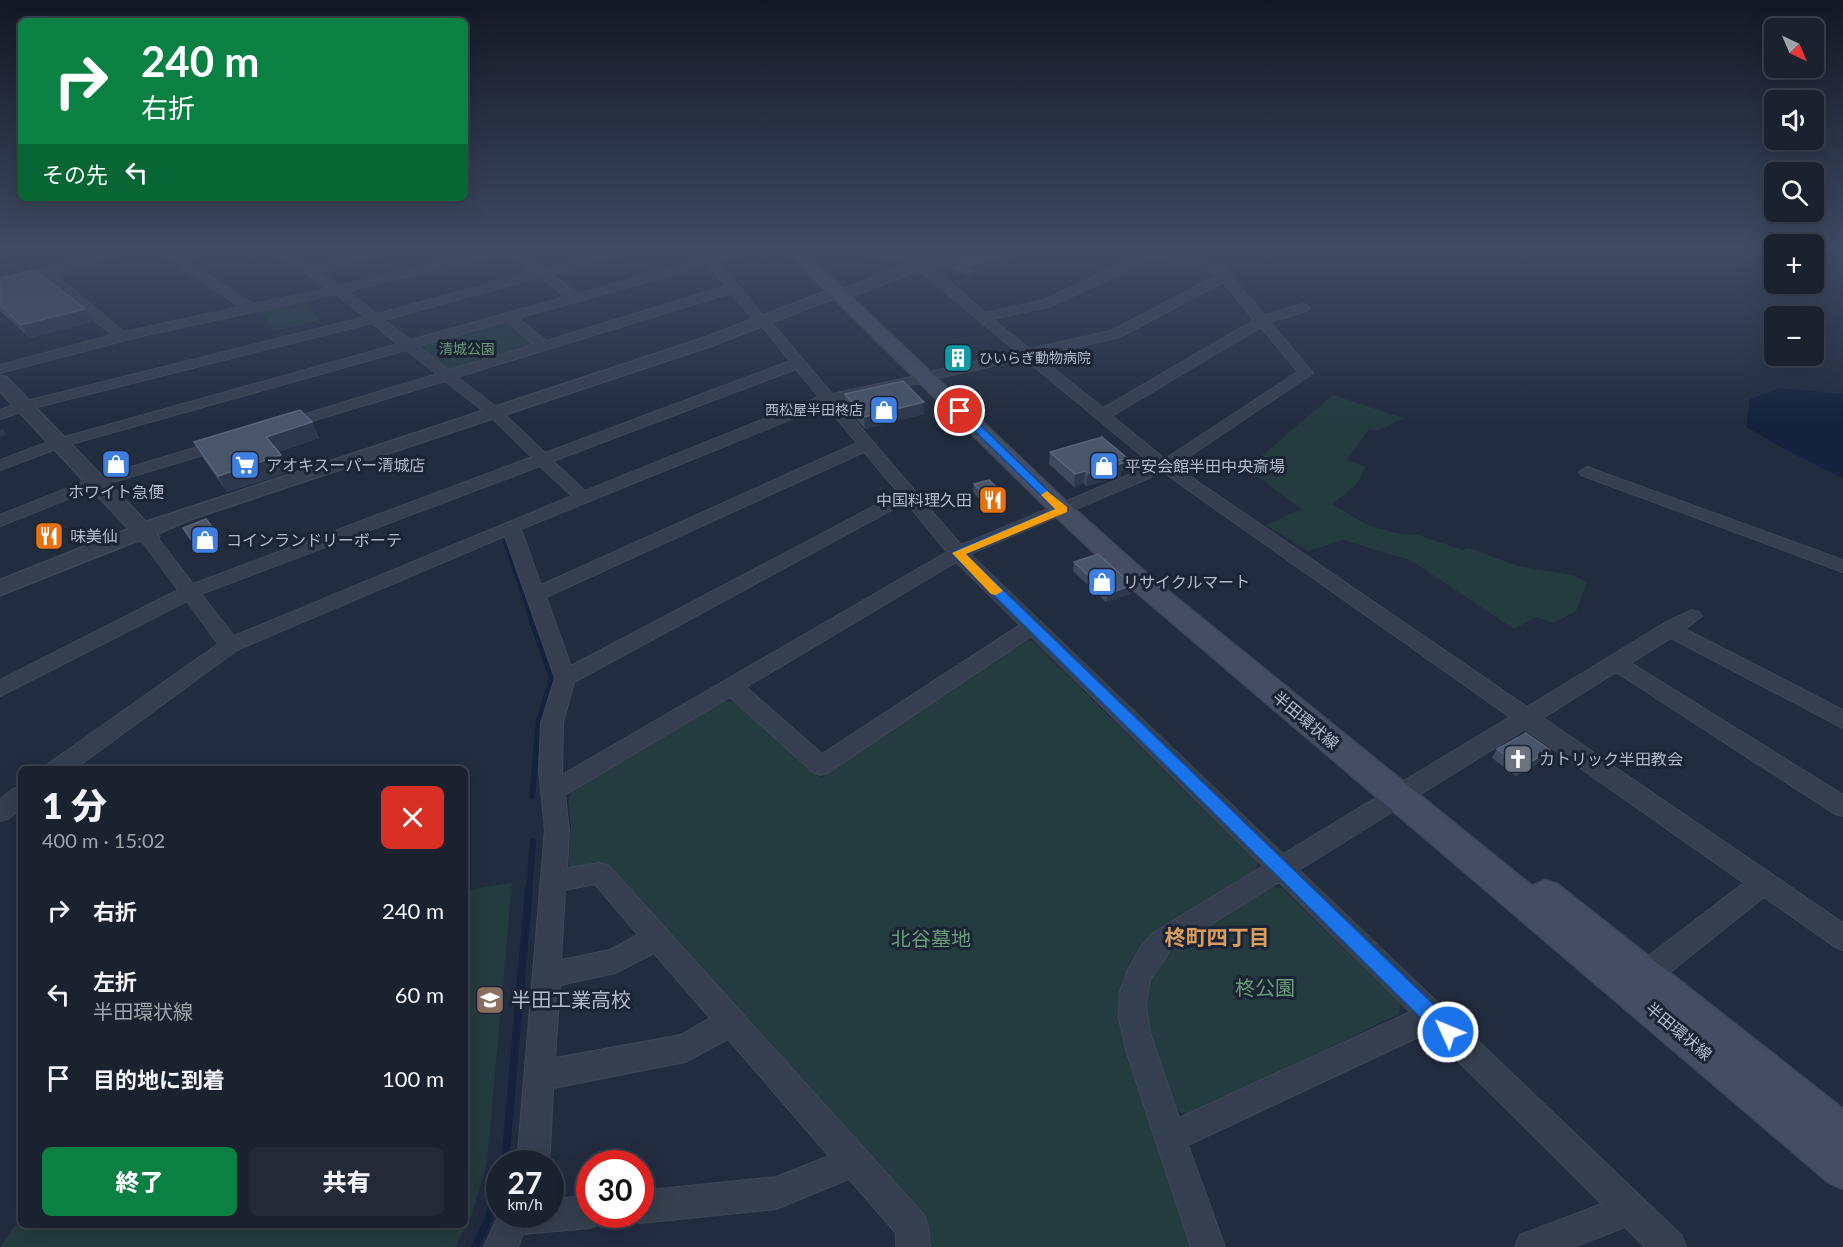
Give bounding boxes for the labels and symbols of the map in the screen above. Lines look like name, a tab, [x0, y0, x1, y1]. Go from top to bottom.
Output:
north arrow	[1764, 18, 1824, 78]
park label: 清城公園	[439, 340, 495, 357]
building icon: ひいらぎ動物病院	[942, 342, 974, 374]
place label: ひいらぎ動物病院	[979, 349, 1091, 366]
pin	[934, 385, 985, 436]
shop icon: 西松屋半田柊店	[868, 394, 900, 426]
place label: 西松屋半田柊店	[765, 401, 863, 418]
shop icon: ホワイト急便	[100, 448, 132, 480]
supermarket icon: アオキスーパー清城店	[229, 449, 261, 481]
shop icon: 平安会館半田中央斎場	[1088, 450, 1120, 482]
place label: アオキスーパー清城店	[266, 455, 425, 474]
place label: 平安会館半田中央斎場	[1125, 456, 1285, 475]
place label: ホワイト急便	[68, 482, 164, 501]
restaurant icon: 中国料理久田	[977, 484, 1009, 516]
place label: 中国料理久田	[876, 490, 972, 509]
restaurant icon: 味美仙	[33, 520, 65, 552]
shop icon: コインランドリーボーテ	[189, 524, 221, 556]
place label: 味美仙	[70, 526, 118, 545]
place label: コインランドリーボーテ	[226, 530, 402, 549]
shop icon: リサイクルマート	[1086, 566, 1118, 598]
place label: リサイクルマート	[1123, 572, 1250, 591]
street label: 半田環状線	[1270, 687, 1343, 753]
church icon: カトリック半田教会	[1502, 743, 1534, 775]
place label: カトリック半田教会	[1539, 749, 1683, 768]
district label: 柊町四丁目	[1165, 924, 1270, 949]
park label: 北谷墓地	[891, 926, 971, 950]
park label: 柊公園	[1235, 975, 1295, 999]
school or university icon: 半田工業高校	[474, 984, 506, 1016]
place label: 半田工業高校	[511, 987, 631, 1011]
street label: 半田環状線	[1643, 998, 1716, 1064]
position arrow	[1416, 1000, 1480, 1064]
speed limit sign: 30	[576, 1150, 654, 1228]

